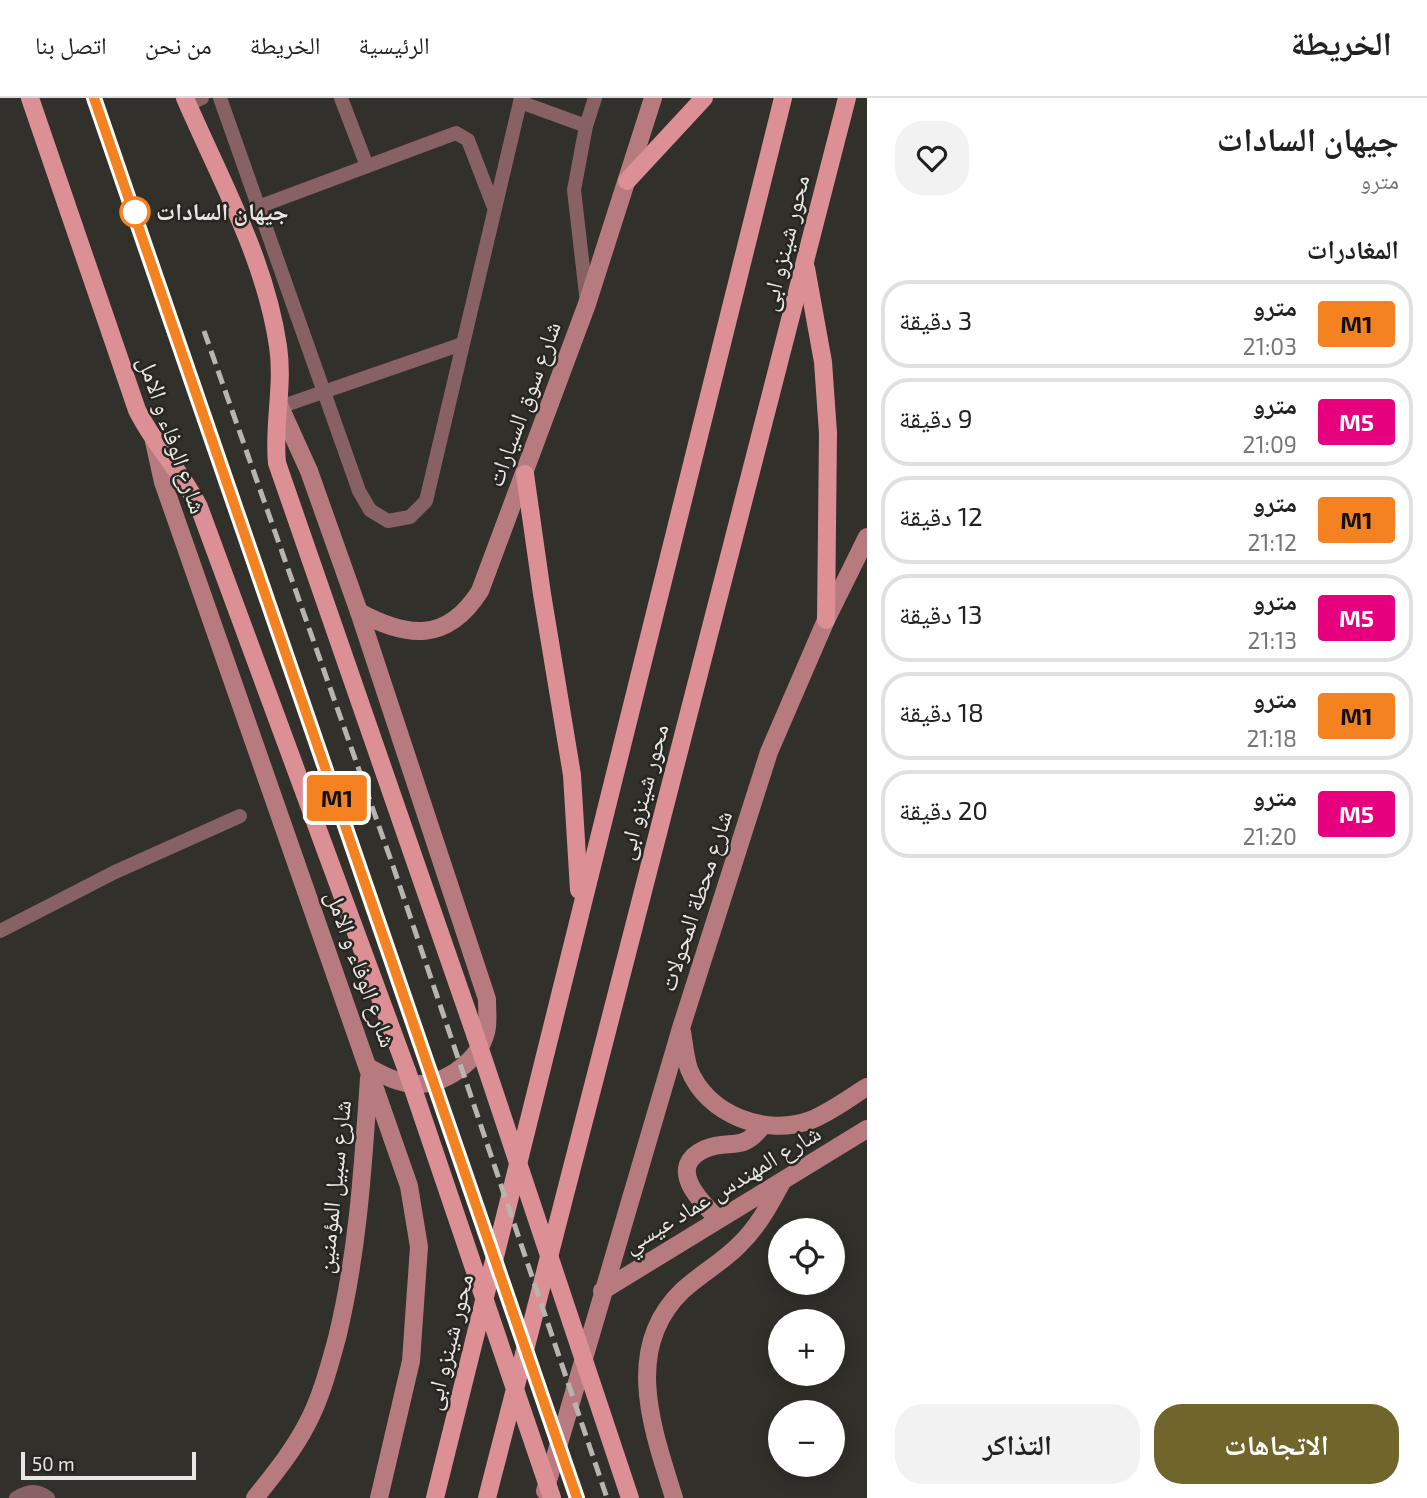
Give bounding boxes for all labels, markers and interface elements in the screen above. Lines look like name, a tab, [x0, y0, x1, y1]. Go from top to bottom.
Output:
text: الخريطة	[1291, 22, 1392, 62]
text: اتصل بنا	[35, 30, 107, 59]
text: من نحن	[145, 30, 212, 59]
text: الخريطة	[250, 30, 320, 59]
text: الرئيسية	[358, 30, 430, 59]
text: جيهان السادات	[1217, 118, 1399, 158]
button: heart	[895, 121, 969, 195]
text: مترو	[1360, 166, 1399, 194]
street label: محور شينزو ابى	[753, 172, 815, 314]
place label: جيهان السادات	[156, 196, 289, 226]
marker: جيهان السادات	[120, 197, 150, 227]
text: المغادرات	[1307, 233, 1399, 264]
text: مترو	[1252, 290, 1297, 321]
text: 3 دقيقة	[899, 304, 972, 335]
text: M1	[1340, 309, 1373, 338]
street label: شارع سوق السيارات	[479, 317, 568, 491]
text: 21:03	[1243, 332, 1297, 360]
street label: شارع الوفاء و الامل	[131, 352, 214, 518]
text: مترو	[1252, 388, 1297, 419]
text: 9 دقيقة	[899, 402, 973, 433]
text: M5	[1339, 407, 1374, 436]
text: 21:09	[1242, 430, 1297, 458]
text: مترو	[1252, 486, 1297, 517]
text: 12 دقيقة	[899, 500, 983, 531]
text: M1	[1340, 505, 1373, 534]
text: 21:12	[1247, 528, 1297, 556]
text: مترو	[1252, 584, 1297, 615]
text: 13 دقيقة	[899, 598, 982, 629]
text: M5	[1339, 603, 1374, 632]
text: 21:13	[1248, 626, 1297, 654]
text: مترو	[1252, 682, 1297, 713]
text: 18 دقيقة	[899, 696, 984, 727]
text: M1	[1340, 701, 1373, 730]
street label: محور شينزو ابى	[610, 721, 675, 863]
text: 21:18	[1246, 724, 1297, 752]
line badge: M1	[306, 775, 368, 821]
text: مترو	[1252, 780, 1297, 811]
text: M1	[321, 783, 353, 812]
text: 20 دقيقة	[899, 794, 988, 825]
text: M5	[1339, 799, 1374, 828]
street label: شارع محطة المحولات	[652, 807, 739, 995]
text: 21:20	[1243, 822, 1297, 850]
street label: شارع الوفاء و الامل	[319, 886, 404, 1052]
street label: شارع سبيل المؤمنين	[309, 1099, 358, 1275]
street label: شارع المهندس عماد عيسي	[617, 1117, 828, 1263]
map controls	[768, 1218, 845, 1477]
button: locate	[768, 1218, 845, 1295]
street label: محور شينزو ابى	[417, 1271, 479, 1413]
button: +	[768, 1309, 845, 1386]
button: −	[768, 1400, 845, 1477]
button: التذاكر	[895, 1404, 1140, 1484]
button: الاتجاهات	[1154, 1404, 1399, 1484]
scale bar	[21, 1449, 196, 1481]
text: 50 m	[32, 1452, 75, 1475]

